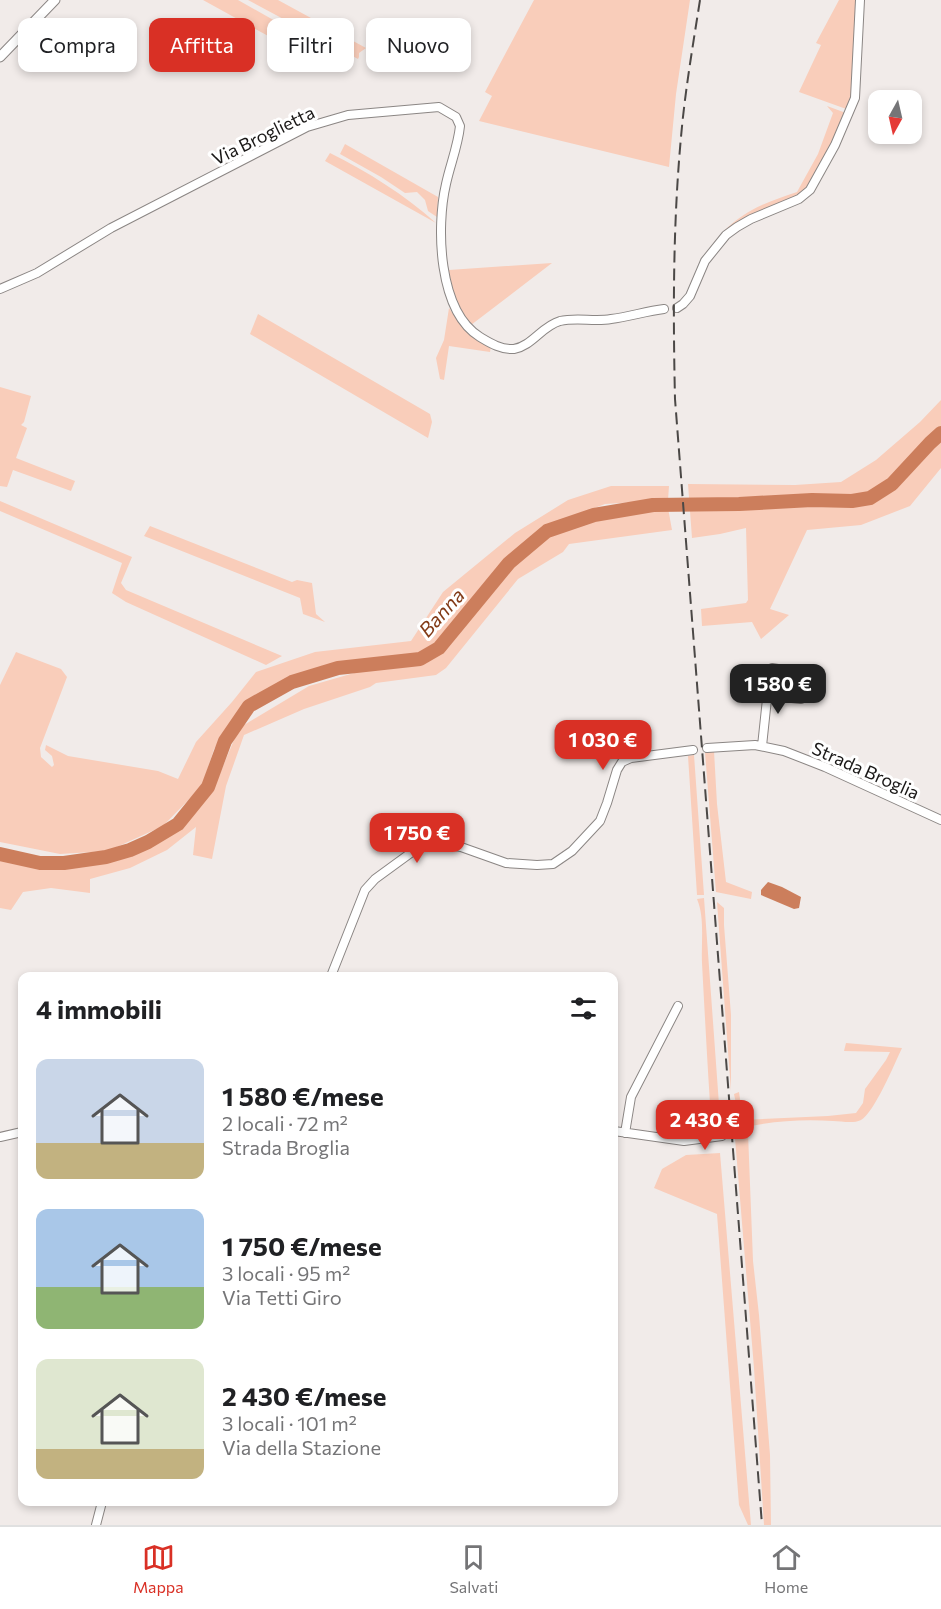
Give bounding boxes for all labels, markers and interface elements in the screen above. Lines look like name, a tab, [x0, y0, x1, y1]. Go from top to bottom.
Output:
chip: Compra	[18, 18, 137, 72]
chip: Affitta	[149, 18, 255, 72]
chip: Filtri	[267, 18, 354, 72]
chip: Nuovo	[366, 18, 471, 72]
north arrow	[868, 90, 922, 144]
map controls	[868, 90, 922, 144]
street label: Via Broglietta	[208, 101, 318, 169]
water label: Banna	[413, 583, 469, 641]
pin: 1 580 €	[723, 664, 833, 715]
text: 1 580 €	[744, 671, 812, 695]
pin: 1 030 €	[548, 720, 658, 771]
text: 1 030 €	[569, 727, 637, 751]
street label: Strada Broglia	[809, 737, 923, 803]
pin: 1 750 €	[362, 813, 472, 864]
text: 1 750 €	[384, 820, 450, 844]
icon: filters	[567, 992, 600, 1025]
text: 4 immobili	[36, 993, 162, 1024]
text: 1 580 €/mese	[222, 1080, 384, 1111]
icon: home	[84, 1083, 156, 1155]
pin: 2 430 €	[650, 1100, 760, 1151]
text: 2 430 €	[670, 1107, 740, 1131]
text: 2 locali · 72 m²	[222, 1111, 348, 1135]
text: Strada Broglia	[222, 1135, 350, 1159]
text: 1 750 €/mese	[222, 1230, 382, 1261]
icon: home	[84, 1233, 156, 1305]
text: 3 locali · 95 m²	[222, 1261, 350, 1285]
text: Via Tetti Giro	[222, 1285, 342, 1309]
text: 2 430 €/mese	[222, 1380, 387, 1411]
icon: home	[84, 1383, 156, 1455]
text: 3 locali · 101 m²	[222, 1411, 357, 1435]
text: Via della Stazione	[222, 1435, 381, 1459]
tab: Mappa	[133, 1541, 184, 1596]
tab: Salvati	[449, 1541, 498, 1596]
tab: Home	[764, 1541, 808, 1596]

